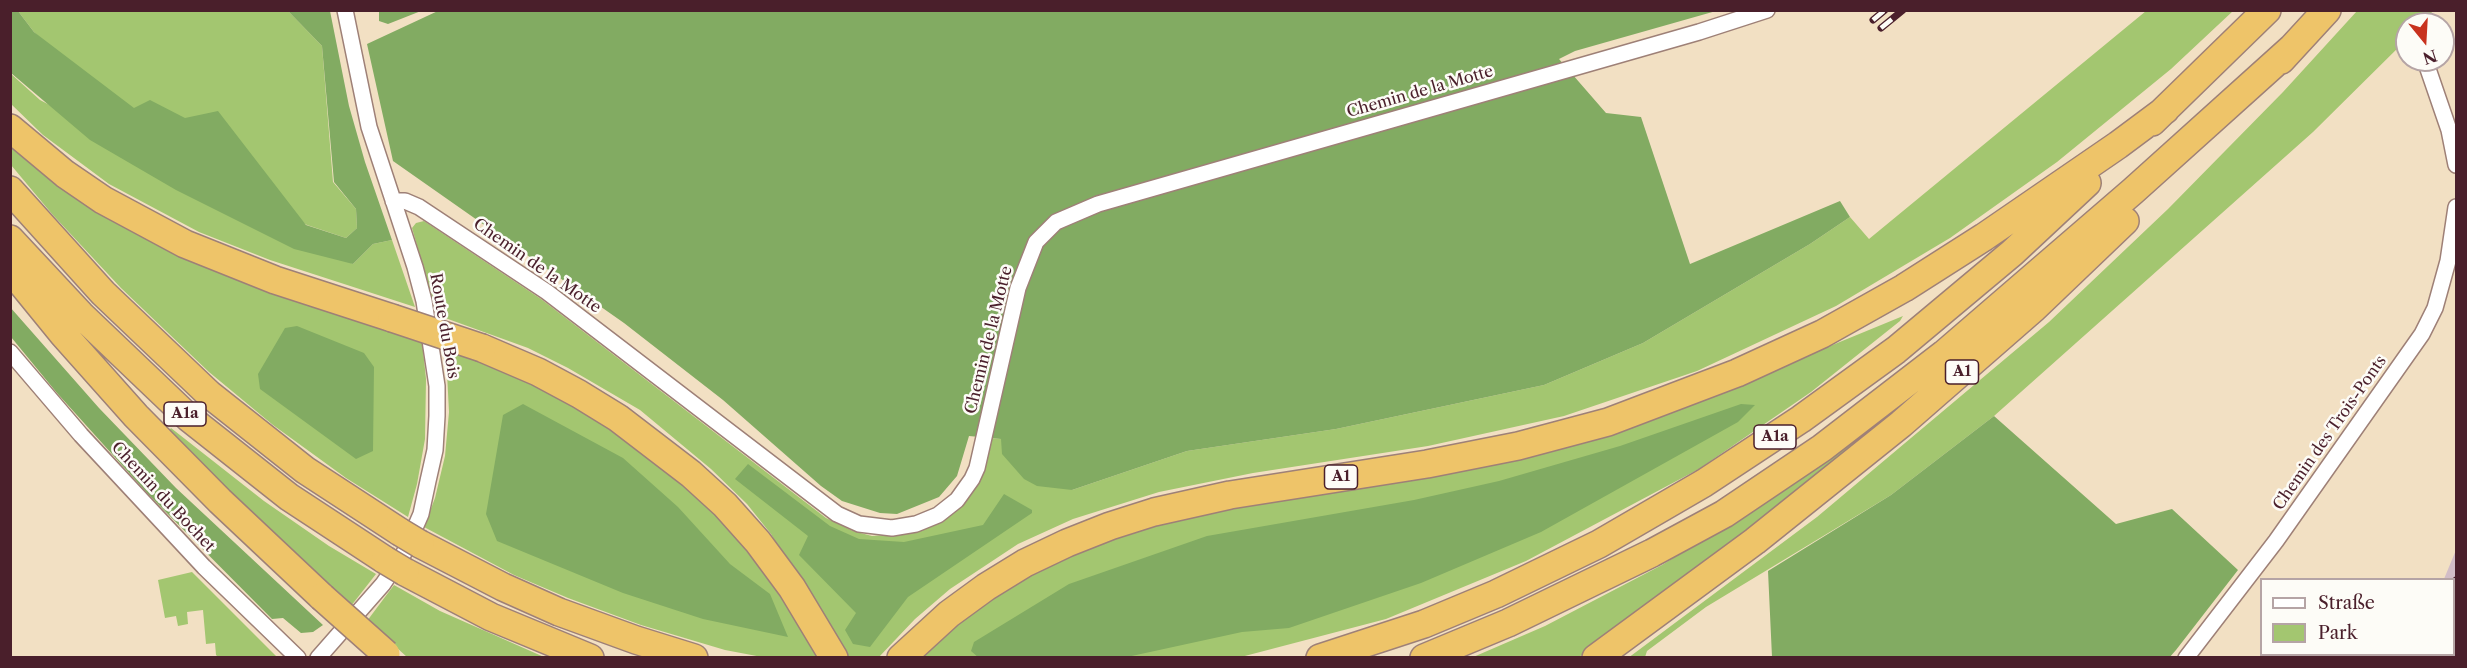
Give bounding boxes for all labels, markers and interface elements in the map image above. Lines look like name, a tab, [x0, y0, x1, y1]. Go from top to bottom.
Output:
north arrow	[2395, 12, 2455, 72]
text: N	[2420, 46, 2440, 69]
street label: Chemin de la Motte	[1344, 62, 1496, 122]
street label: Chemin de la Motte	[469, 215, 605, 317]
street label: Chemin de la Motte	[961, 264, 1017, 416]
street label: Route du Bois	[425, 272, 463, 380]
street label: Chemin des Trois-Ponts	[2269, 352, 2391, 514]
road number: A1	[1946, 360, 1978, 384]
road number: A1a	[164, 402, 206, 426]
road number: A1a	[1754, 425, 1796, 449]
street label: Chemin du Bochet	[107, 438, 219, 556]
road number: A1	[1324, 465, 1358, 489]
legend	[2260, 578, 2455, 656]
text: Straße	[2318, 592, 2375, 614]
text: Park	[2318, 622, 2357, 644]

